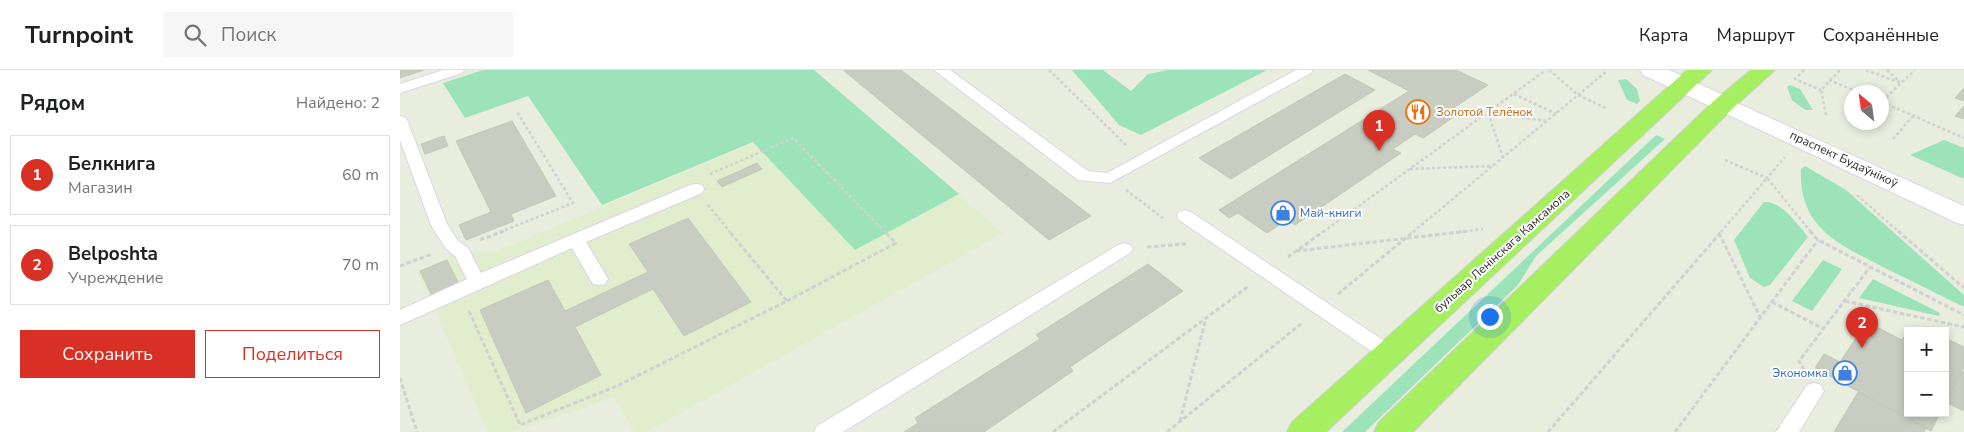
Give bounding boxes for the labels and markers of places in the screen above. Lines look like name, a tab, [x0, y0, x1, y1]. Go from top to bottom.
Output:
restaurant icon: Золотой Телёнок	[1405, 99, 1431, 125]
place label: Золотой Телёнок	[1436, 104, 1533, 120]
pin: 1	[1363, 110, 1395, 151]
shop icon: Май-книги	[1270, 200, 1296, 226]
place label: Май-книги	[1300, 205, 1361, 221]
pin: 2	[1846, 307, 1878, 348]
shop icon: Экономка	[1832, 360, 1858, 386]
place label: Экономка	[1772, 365, 1828, 381]

